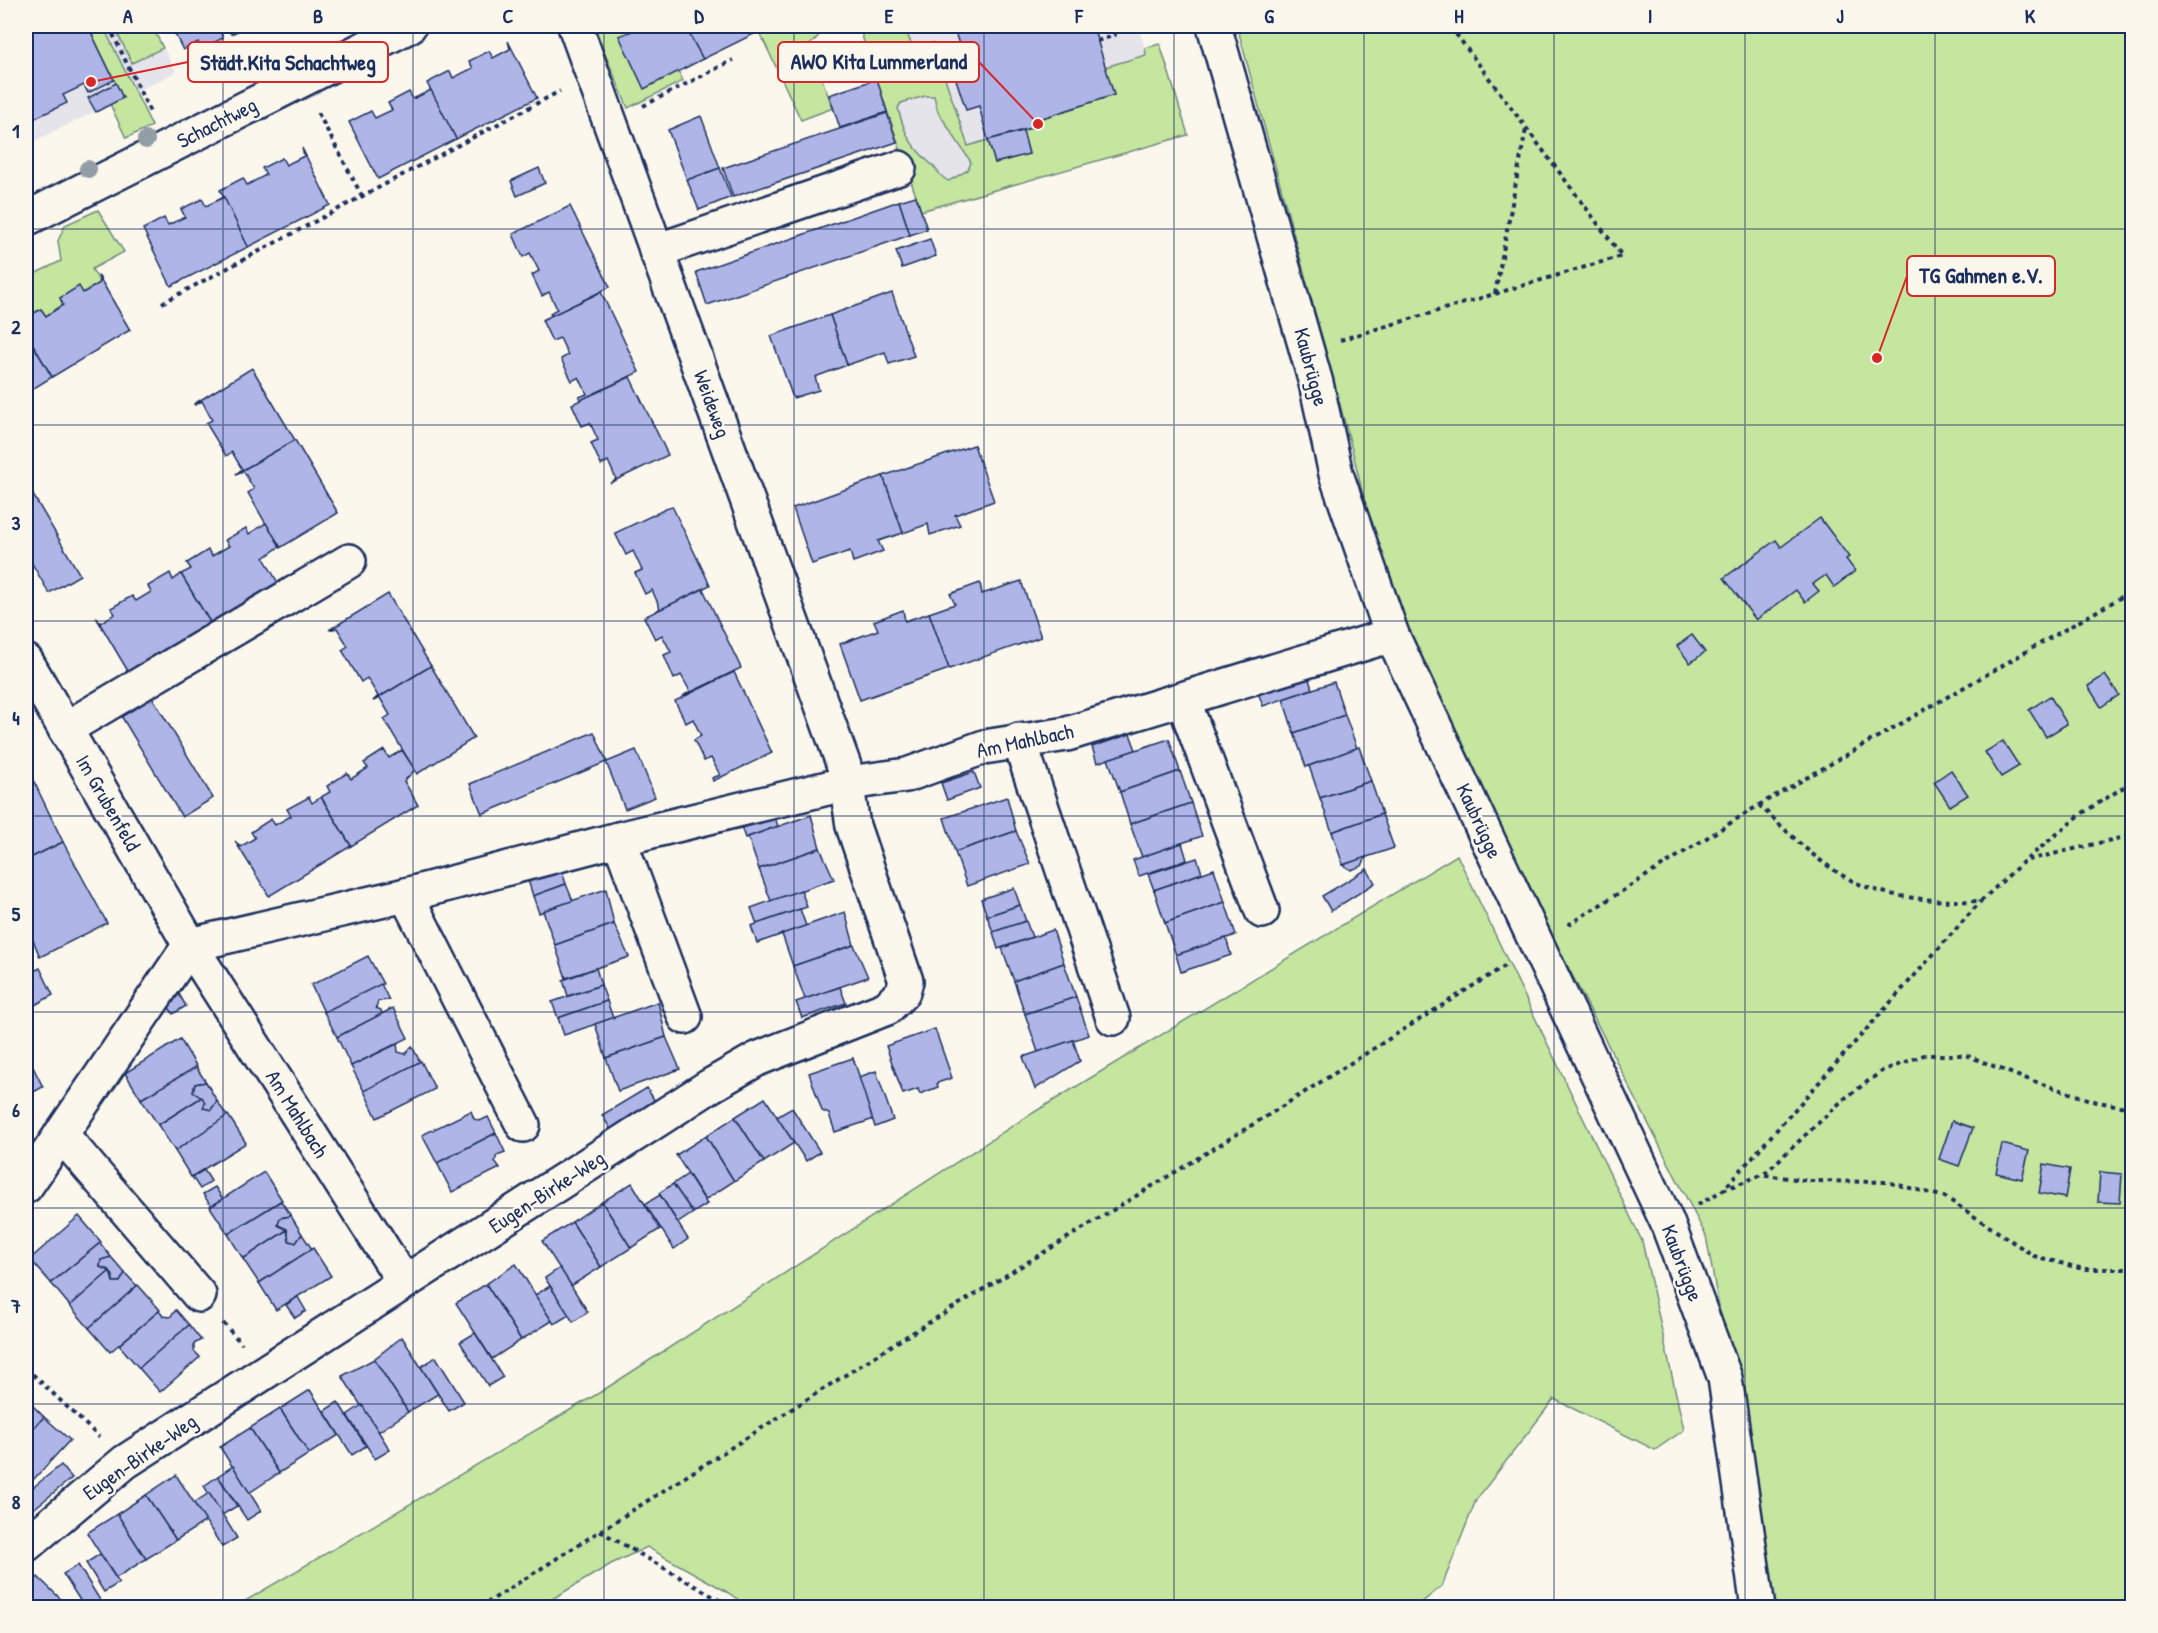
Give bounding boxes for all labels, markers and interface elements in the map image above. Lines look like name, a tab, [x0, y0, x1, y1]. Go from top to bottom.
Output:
text: A	[123, 2, 133, 29]
text: B	[313, 2, 323, 29]
text: C	[503, 2, 514, 29]
text: D	[694, 2, 704, 29]
text: E	[885, 2, 894, 29]
text: F	[1074, 2, 1084, 29]
text: G	[1264, 2, 1274, 29]
text: H	[1454, 2, 1464, 29]
text: I	[1648, 2, 1652, 29]
text: J	[1836, 2, 1844, 29]
text: K	[2025, 2, 2036, 29]
callout: Städt.Kita Schachtweg	[188, 42, 388, 82]
callout: AWO Kita Lummerland	[778, 42, 979, 82]
text: AWO Kita Lummerland	[791, 46, 968, 76]
text: Städt.Kita Schachtweg	[200, 47, 376, 78]
street label: Schachtweg	[172, 90, 262, 155]
text: 1	[12, 117, 20, 144]
callout: TG Gahmen e.V.	[1907, 256, 2055, 296]
text: TG Gahmen e.V.	[1918, 260, 2043, 290]
text: 2	[11, 313, 21, 340]
street label: Kaubrügge	[1287, 325, 1336, 409]
street label: Weideweg	[687, 366, 738, 442]
text: 3	[12, 509, 21, 536]
text: 4	[12, 704, 20, 731]
street label: Am Mahlbach	[974, 716, 1076, 765]
street label: Im Grubenfeld	[69, 749, 148, 856]
street label: Kaubrügge	[1449, 778, 1509, 863]
text: 5	[12, 900, 21, 927]
street label: Am Mahlbach	[259, 1064, 336, 1163]
text: 6	[12, 1096, 20, 1123]
street label: Eugen-Birke-Weg	[483, 1143, 610, 1240]
street label: Kaubrügge	[1655, 1220, 1710, 1305]
text: 7	[10, 1292, 21, 1319]
street label: Eugen-Birke-Weg	[77, 1407, 203, 1507]
text: 8	[12, 1488, 21, 1515]

